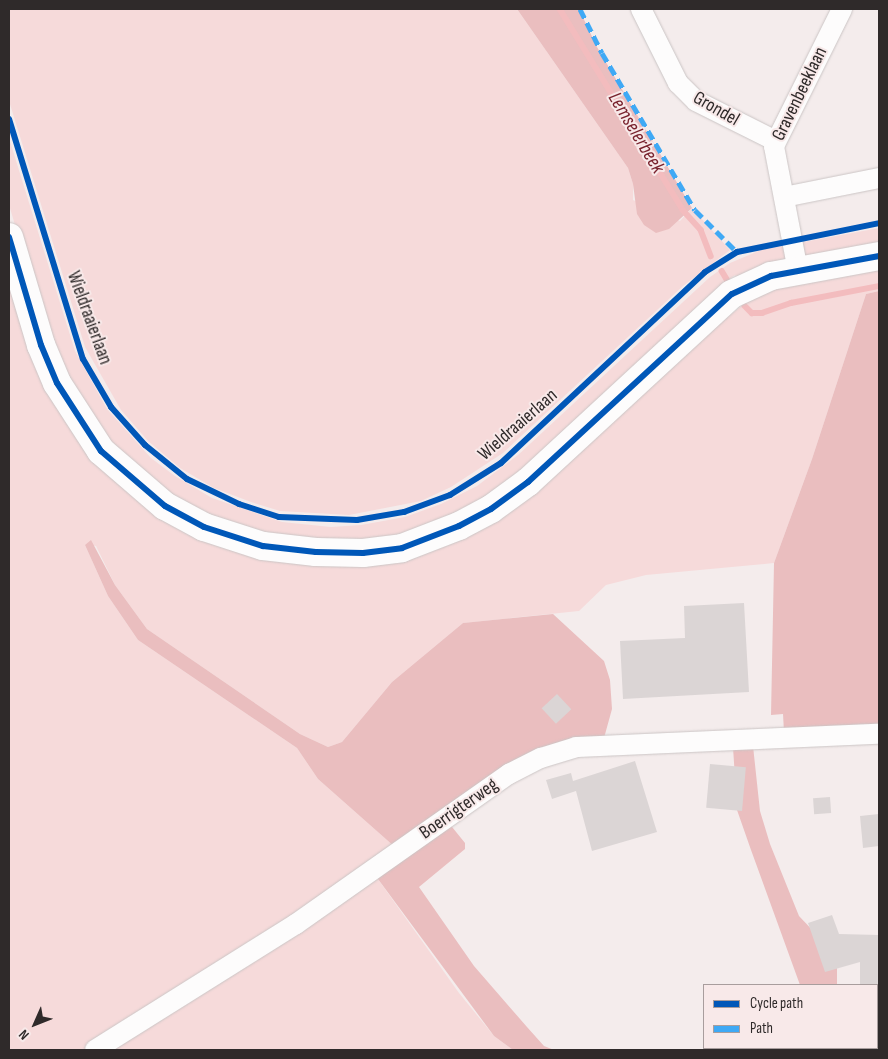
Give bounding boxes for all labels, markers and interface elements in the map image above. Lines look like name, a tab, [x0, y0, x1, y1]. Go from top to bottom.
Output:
street label: Gravenbeeklaan	[767, 43, 833, 145]
street label: Grondel	[689, 87, 743, 131]
water label: Lemselerbeek	[602, 88, 670, 178]
street label: Wieldraaierlaan	[62, 268, 116, 368]
street label: Wieldraaierlaan	[474, 384, 562, 466]
street label: Boerrigterweg	[415, 774, 503, 844]
legend	[703, 984, 878, 1049]
text: Cycle path	[750, 994, 803, 1013]
north arrow	[10, 999, 60, 1049]
text: Path	[750, 1019, 773, 1038]
text: N	[15, 1026, 33, 1043]

